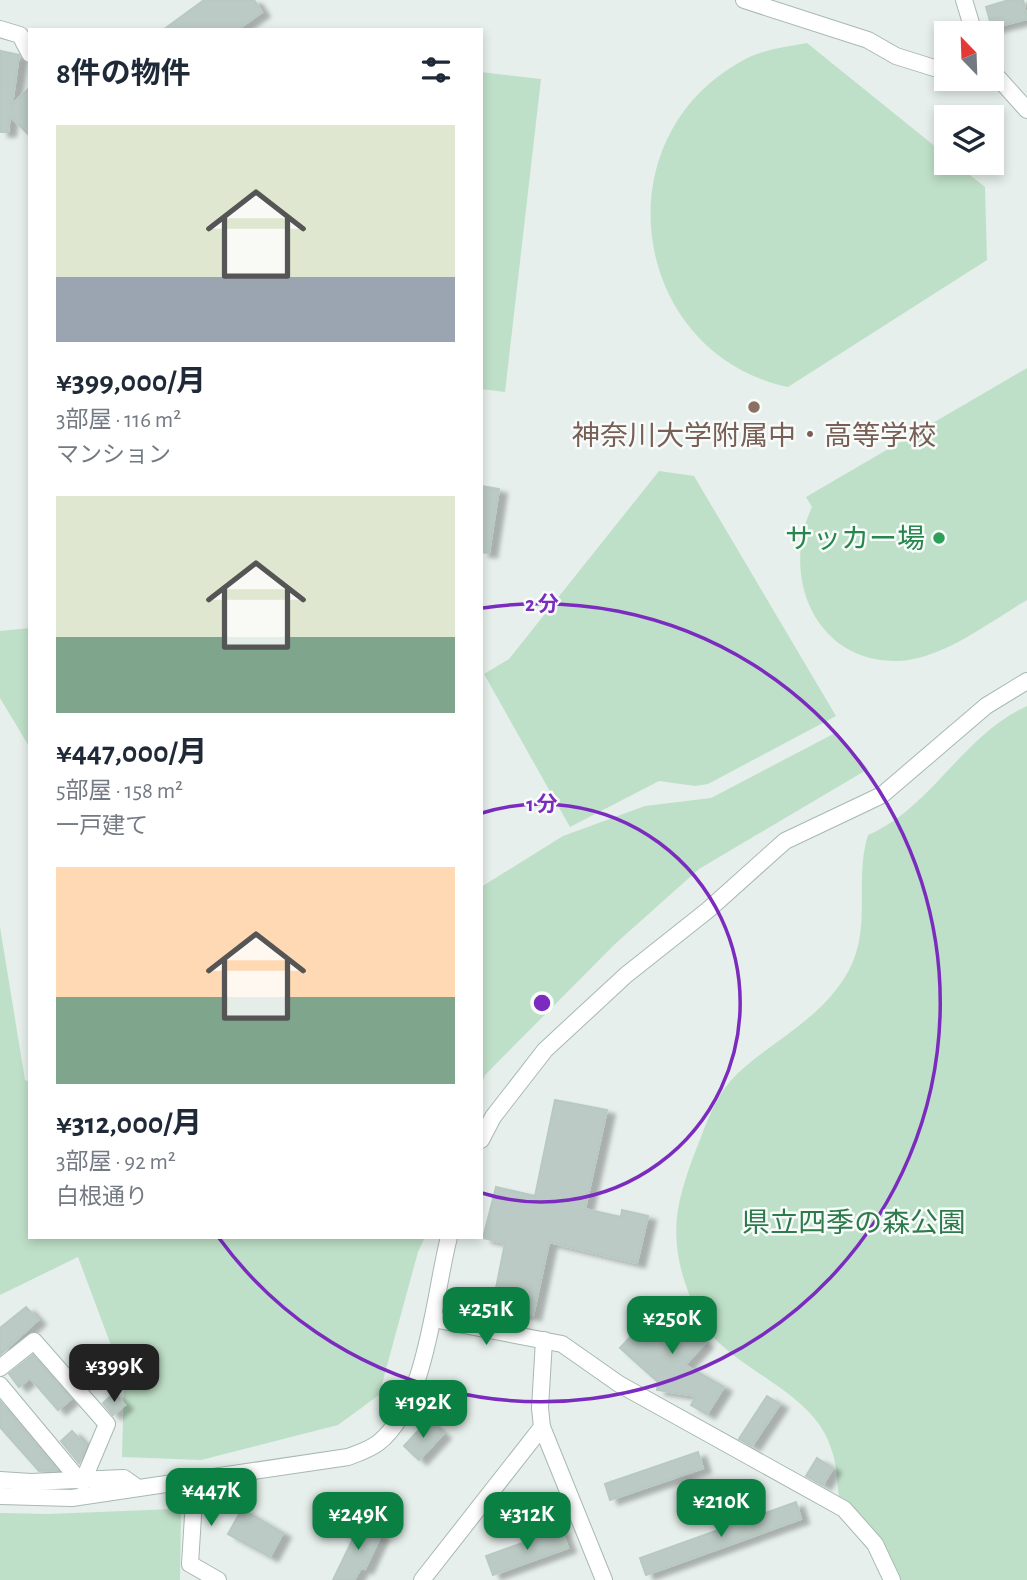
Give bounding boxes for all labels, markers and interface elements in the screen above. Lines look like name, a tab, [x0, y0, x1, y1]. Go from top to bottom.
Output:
north arrow	[934, 21, 1004, 91]
map controls	[934, 21, 1004, 175]
icon: filters	[417, 51, 455, 89]
text: 8件の物件	[56, 59, 191, 89]
button: layers	[934, 105, 1004, 175]
icon: home	[193, 171, 319, 297]
text: ¥399,000/月	[56, 367, 206, 397]
marker: 神奈川大学附属中・高等学校	[746, 399, 762, 415]
text: 3部屋 · 116 m²	[56, 409, 181, 432]
place label: 神奈川大学附属中・高等学校	[572, 421, 936, 451]
text: マンション	[56, 444, 171, 467]
place label: サッカー場	[785, 524, 925, 554]
marker: サッカー場	[931, 530, 947, 546]
icon: home	[193, 542, 319, 668]
text: 2 分	[525, 593, 559, 615]
text: ¥447,000/月	[56, 738, 207, 768]
text: 5部屋 · 158 m²	[56, 780, 183, 803]
text: 1 分	[526, 793, 558, 815]
text: 一戸建て	[56, 815, 148, 838]
icon: home	[193, 913, 319, 1039]
centre of rings	[530, 991, 554, 1015]
text: ¥312,000/月	[56, 1109, 202, 1139]
text: 3部屋 · 92 m²	[56, 1151, 176, 1174]
text: 白根通り	[56, 1186, 148, 1209]
park label: 県立四季の森公園	[742, 1208, 966, 1238]
pin: ¥251K	[437, 1288, 535, 1347]
pin: ¥250K	[623, 1296, 721, 1356]
text: ¥251K	[459, 1298, 513, 1321]
text: ¥250K	[643, 1307, 701, 1330]
pin: ¥399K	[65, 1344, 163, 1404]
text: ¥399K	[85, 1355, 143, 1378]
pin: ¥192K	[374, 1380, 472, 1440]
text: ¥192K	[395, 1391, 451, 1414]
pin: ¥447K	[162, 1468, 260, 1528]
text: ¥447K	[182, 1479, 240, 1502]
pin: ¥210K	[672, 1480, 770, 1539]
text: ¥210K	[693, 1490, 749, 1513]
pin: ¥249K	[309, 1492, 407, 1552]
pin: ¥312K	[478, 1492, 576, 1552]
text: ¥249K	[328, 1503, 388, 1526]
text: ¥312K	[500, 1503, 554, 1526]

